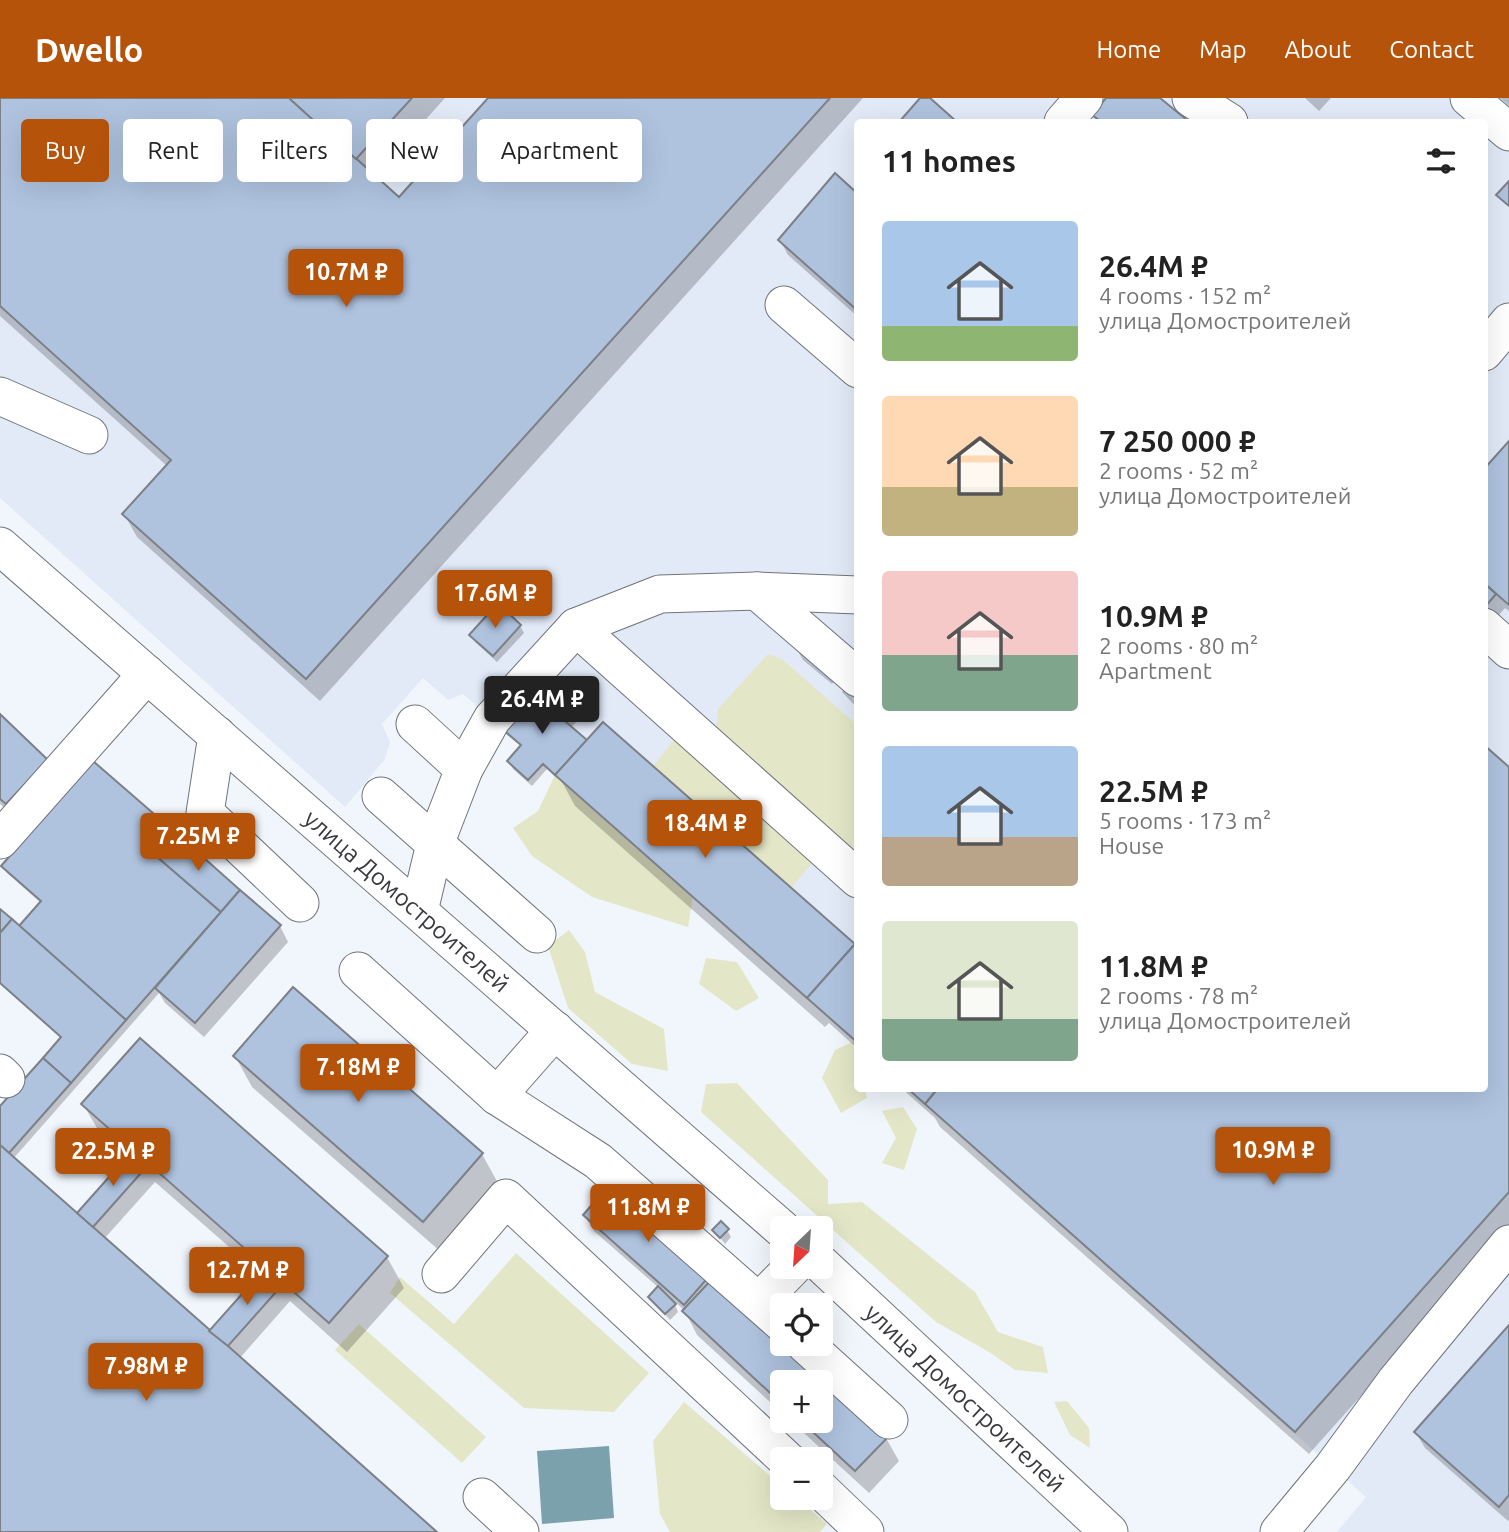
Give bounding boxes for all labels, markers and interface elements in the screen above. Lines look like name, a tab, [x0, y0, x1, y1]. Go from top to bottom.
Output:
text: Dwello	[35, 31, 143, 68]
text: Home	[1096, 36, 1161, 63]
text: Map	[1199, 36, 1246, 63]
text: About	[1284, 36, 1351, 63]
text: Contact	[1389, 36, 1474, 63]
chip: Buy	[21, 119, 109, 182]
chip: Rent	[123, 119, 223, 182]
chip: Filters	[237, 119, 352, 182]
chip: New	[366, 119, 463, 182]
chip: Apartment	[477, 119, 642, 182]
icon: filters	[1422, 142, 1460, 180]
text: 11 homes	[882, 144, 1016, 178]
icon: home	[938, 249, 1022, 333]
text: 26.4M ₽	[1099, 249, 1208, 283]
pin: 10.7M ₽	[281, 250, 411, 309]
text: 10.7M ₽	[304, 259, 388, 284]
text: 4 rooms · 152 m²	[1099, 283, 1271, 308]
text: улица Домостроителей	[1099, 308, 1351, 333]
icon: home	[938, 424, 1022, 508]
text: 7 250 000 ₽	[1099, 424, 1256, 458]
text: 2 rooms · 52 m²	[1099, 458, 1258, 483]
text: улица Домостроителей	[1099, 483, 1351, 508]
pin: 17.6M ₽	[430, 570, 560, 630]
text: 17.6M ₽	[453, 580, 537, 605]
icon: home	[938, 599, 1022, 683]
text: 10.9M ₽	[1099, 599, 1208, 633]
text: 2 rooms · 80 m²	[1099, 633, 1258, 658]
text: Apartment	[1099, 658, 1212, 683]
pin: 26.4M ₽	[477, 676, 607, 736]
text: 26.4M ₽	[500, 686, 584, 711]
icon: home	[938, 774, 1022, 858]
text: 22.5M ₽	[1099, 774, 1208, 808]
pin: 18.4M ₽	[640, 800, 770, 860]
street label: улица Домостроителей	[299, 804, 515, 998]
text: 5 rooms · 173 m²	[1099, 808, 1271, 833]
text: 18.4M ₽	[663, 810, 747, 835]
pin: 7.25M ₽	[133, 814, 263, 873]
text: 7.25M ₽	[156, 823, 240, 848]
text: House	[1099, 833, 1164, 858]
icon: home	[938, 949, 1022, 1033]
text: 11.8M ₽	[1099, 949, 1208, 983]
text: 2 rooms · 78 m²	[1099, 983, 1258, 1008]
text: улица Домостроителей	[1099, 1008, 1351, 1033]
pin: 7.18M ₽	[293, 1044, 423, 1104]
text: 7.18M ₽	[316, 1054, 400, 1079]
pin: 22.5M ₽	[48, 1128, 178, 1188]
pin: 10.9M ₽	[1208, 1128, 1338, 1187]
text: 10.9M ₽	[1231, 1137, 1315, 1162]
text: 22.5M ₽	[71, 1138, 155, 1163]
pin: 11.8M ₽	[583, 1184, 713, 1244]
text: 11.8M ₽	[606, 1194, 690, 1219]
north arrow	[770, 1216, 833, 1279]
map controls	[770, 1216, 833, 1510]
pin: 12.7M ₽	[182, 1248, 312, 1307]
text: 12.7M ₽	[205, 1257, 289, 1282]
button: locate	[770, 1293, 833, 1356]
street label: улица Домостроителей	[860, 1298, 1070, 1498]
pin: 7.98M ₽	[81, 1344, 211, 1403]
text: 7.98M ₽	[104, 1353, 188, 1378]
button: +	[770, 1370, 833, 1433]
button: −	[770, 1447, 833, 1510]

